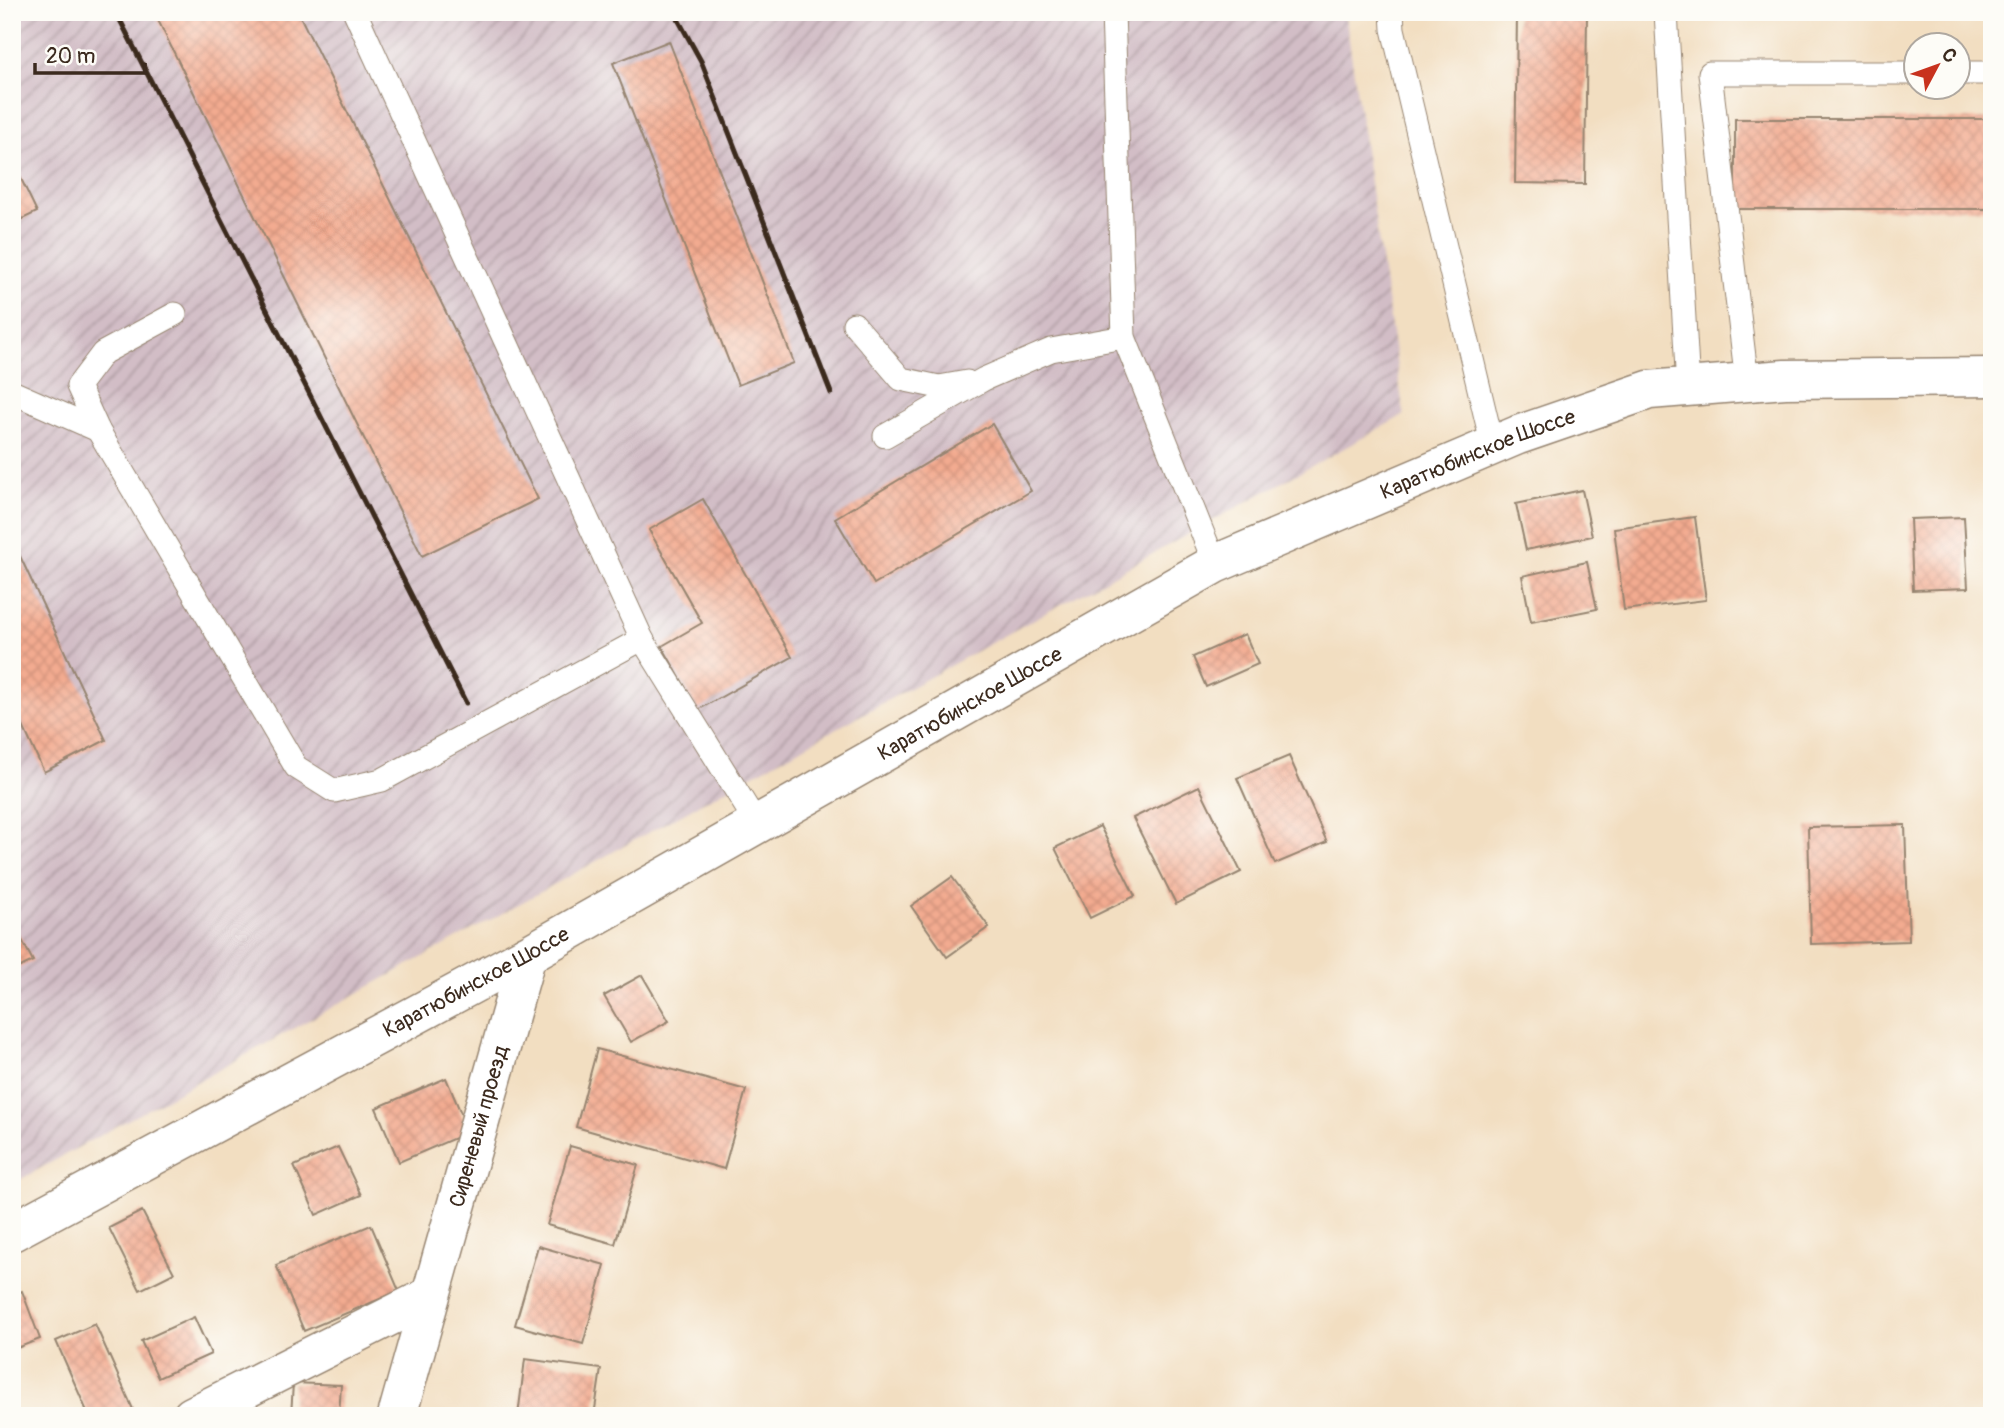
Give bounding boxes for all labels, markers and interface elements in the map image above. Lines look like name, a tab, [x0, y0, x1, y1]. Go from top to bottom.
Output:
scale bar	[35, 32, 145, 76]
north arrow	[1902, 32, 1972, 102]
text: 20 m	[46, 43, 95, 70]
text: С	[1936, 43, 1962, 68]
street label: Каратюбинское Шоссе	[1376, 403, 1579, 506]
street label: Каратюбинское Шоссе	[873, 640, 1067, 767]
street label: Каратюбинское Шоссе	[378, 920, 575, 1044]
street label: Сиреневый проезд	[443, 1042, 514, 1210]

